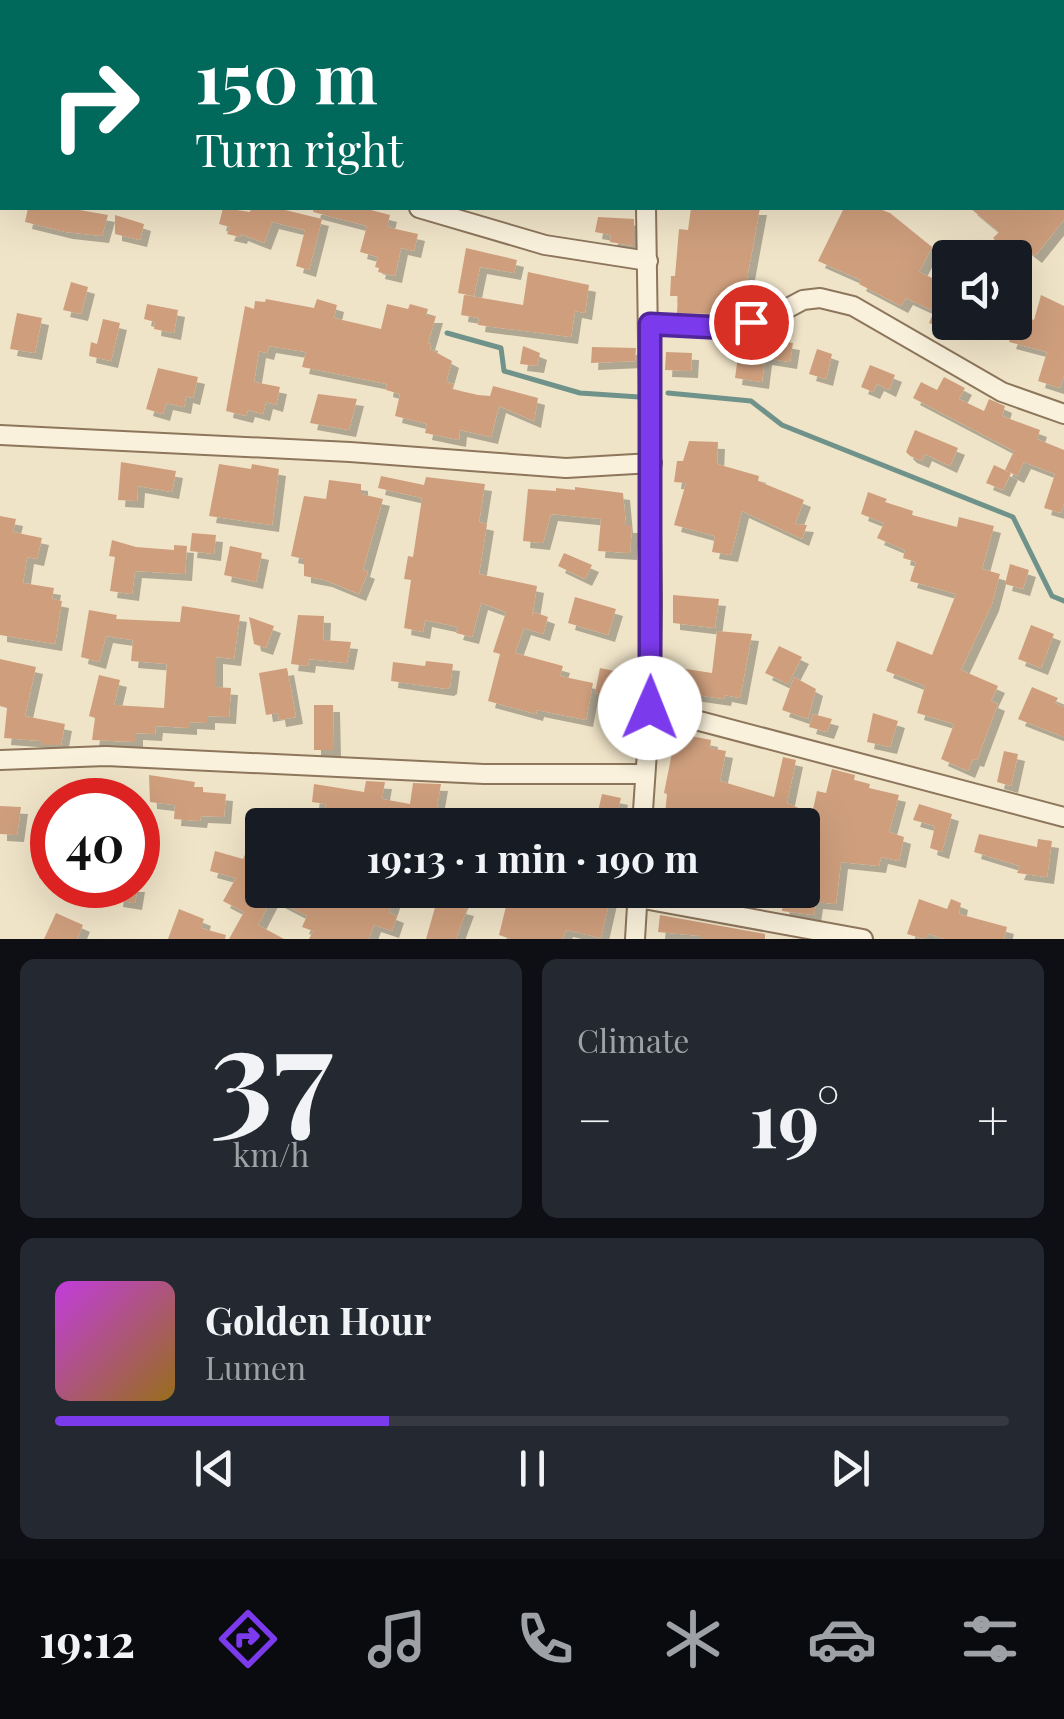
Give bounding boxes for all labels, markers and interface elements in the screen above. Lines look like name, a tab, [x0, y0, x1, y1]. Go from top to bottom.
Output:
text: 150 m	[195, 28, 378, 122]
icon: right	[30, 40, 160, 170]
text: Turn right	[195, 118, 403, 178]
map controls	[932, 240, 1032, 340]
button: sound	[932, 240, 1032, 340]
pin	[709, 280, 794, 365]
icon: arrive	[724, 295, 779, 350]
position arrow	[598, 656, 702, 760]
speed limit sign: 40	[30, 778, 160, 908]
text: 19:13 · 1 min · 190 m	[366, 832, 699, 883]
text: 37	[210, 980, 332, 1154]
text: Climate	[577, 1018, 689, 1061]
text: 19°	[749, 1067, 840, 1167]
text: −	[577, 1081, 613, 1155]
text: +	[977, 1081, 1009, 1155]
text: km/h	[233, 1132, 309, 1175]
text: Golden Hour	[205, 1294, 431, 1345]
text: Lumen	[205, 1345, 306, 1388]
icon: previous	[187, 1441, 242, 1496]
icon: pause	[505, 1441, 560, 1496]
icon: next	[823, 1441, 878, 1496]
icon: directions	[213, 1604, 283, 1674]
icon: music	[362, 1604, 432, 1674]
icon: phone	[510, 1604, 580, 1674]
icon: climate	[658, 1604, 728, 1674]
icon: car	[807, 1604, 877, 1674]
icon: filters	[955, 1604, 1025, 1674]
text: 19:12	[39, 1609, 135, 1669]

